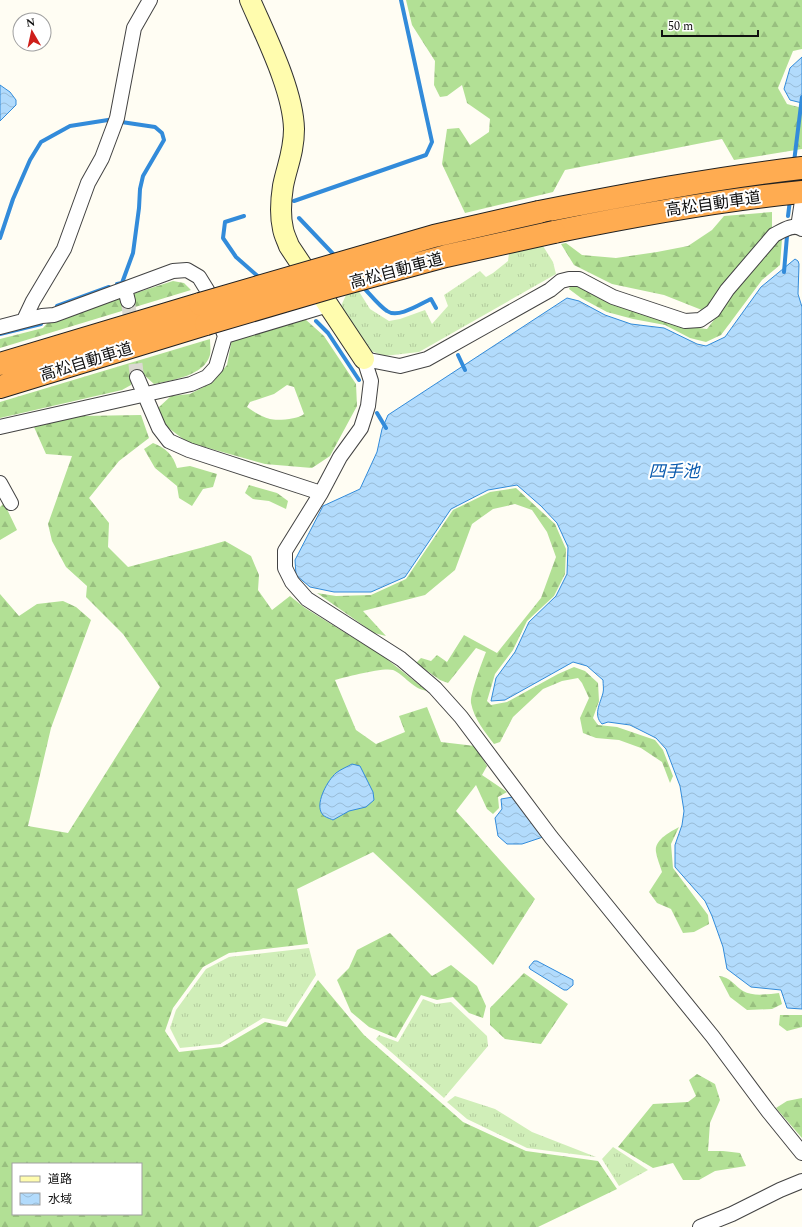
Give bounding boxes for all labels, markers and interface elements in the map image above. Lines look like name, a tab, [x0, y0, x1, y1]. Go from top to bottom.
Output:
north arrow	[12, 12, 52, 52]
scale bar	[662, 12, 758, 38]
text: N	[25, 14, 36, 32]
text: 50 m	[668, 17, 693, 36]
street label: 高松自動車道	[664, 185, 762, 223]
street label: 高松自動車道	[347, 247, 446, 295]
street label: 高松自動車道	[37, 336, 136, 387]
water label: 四手池	[649, 459, 701, 485]
legend	[12, 1163, 142, 1215]
text: 道路	[48, 1170, 72, 1189]
text: 水域	[48, 1190, 72, 1209]

